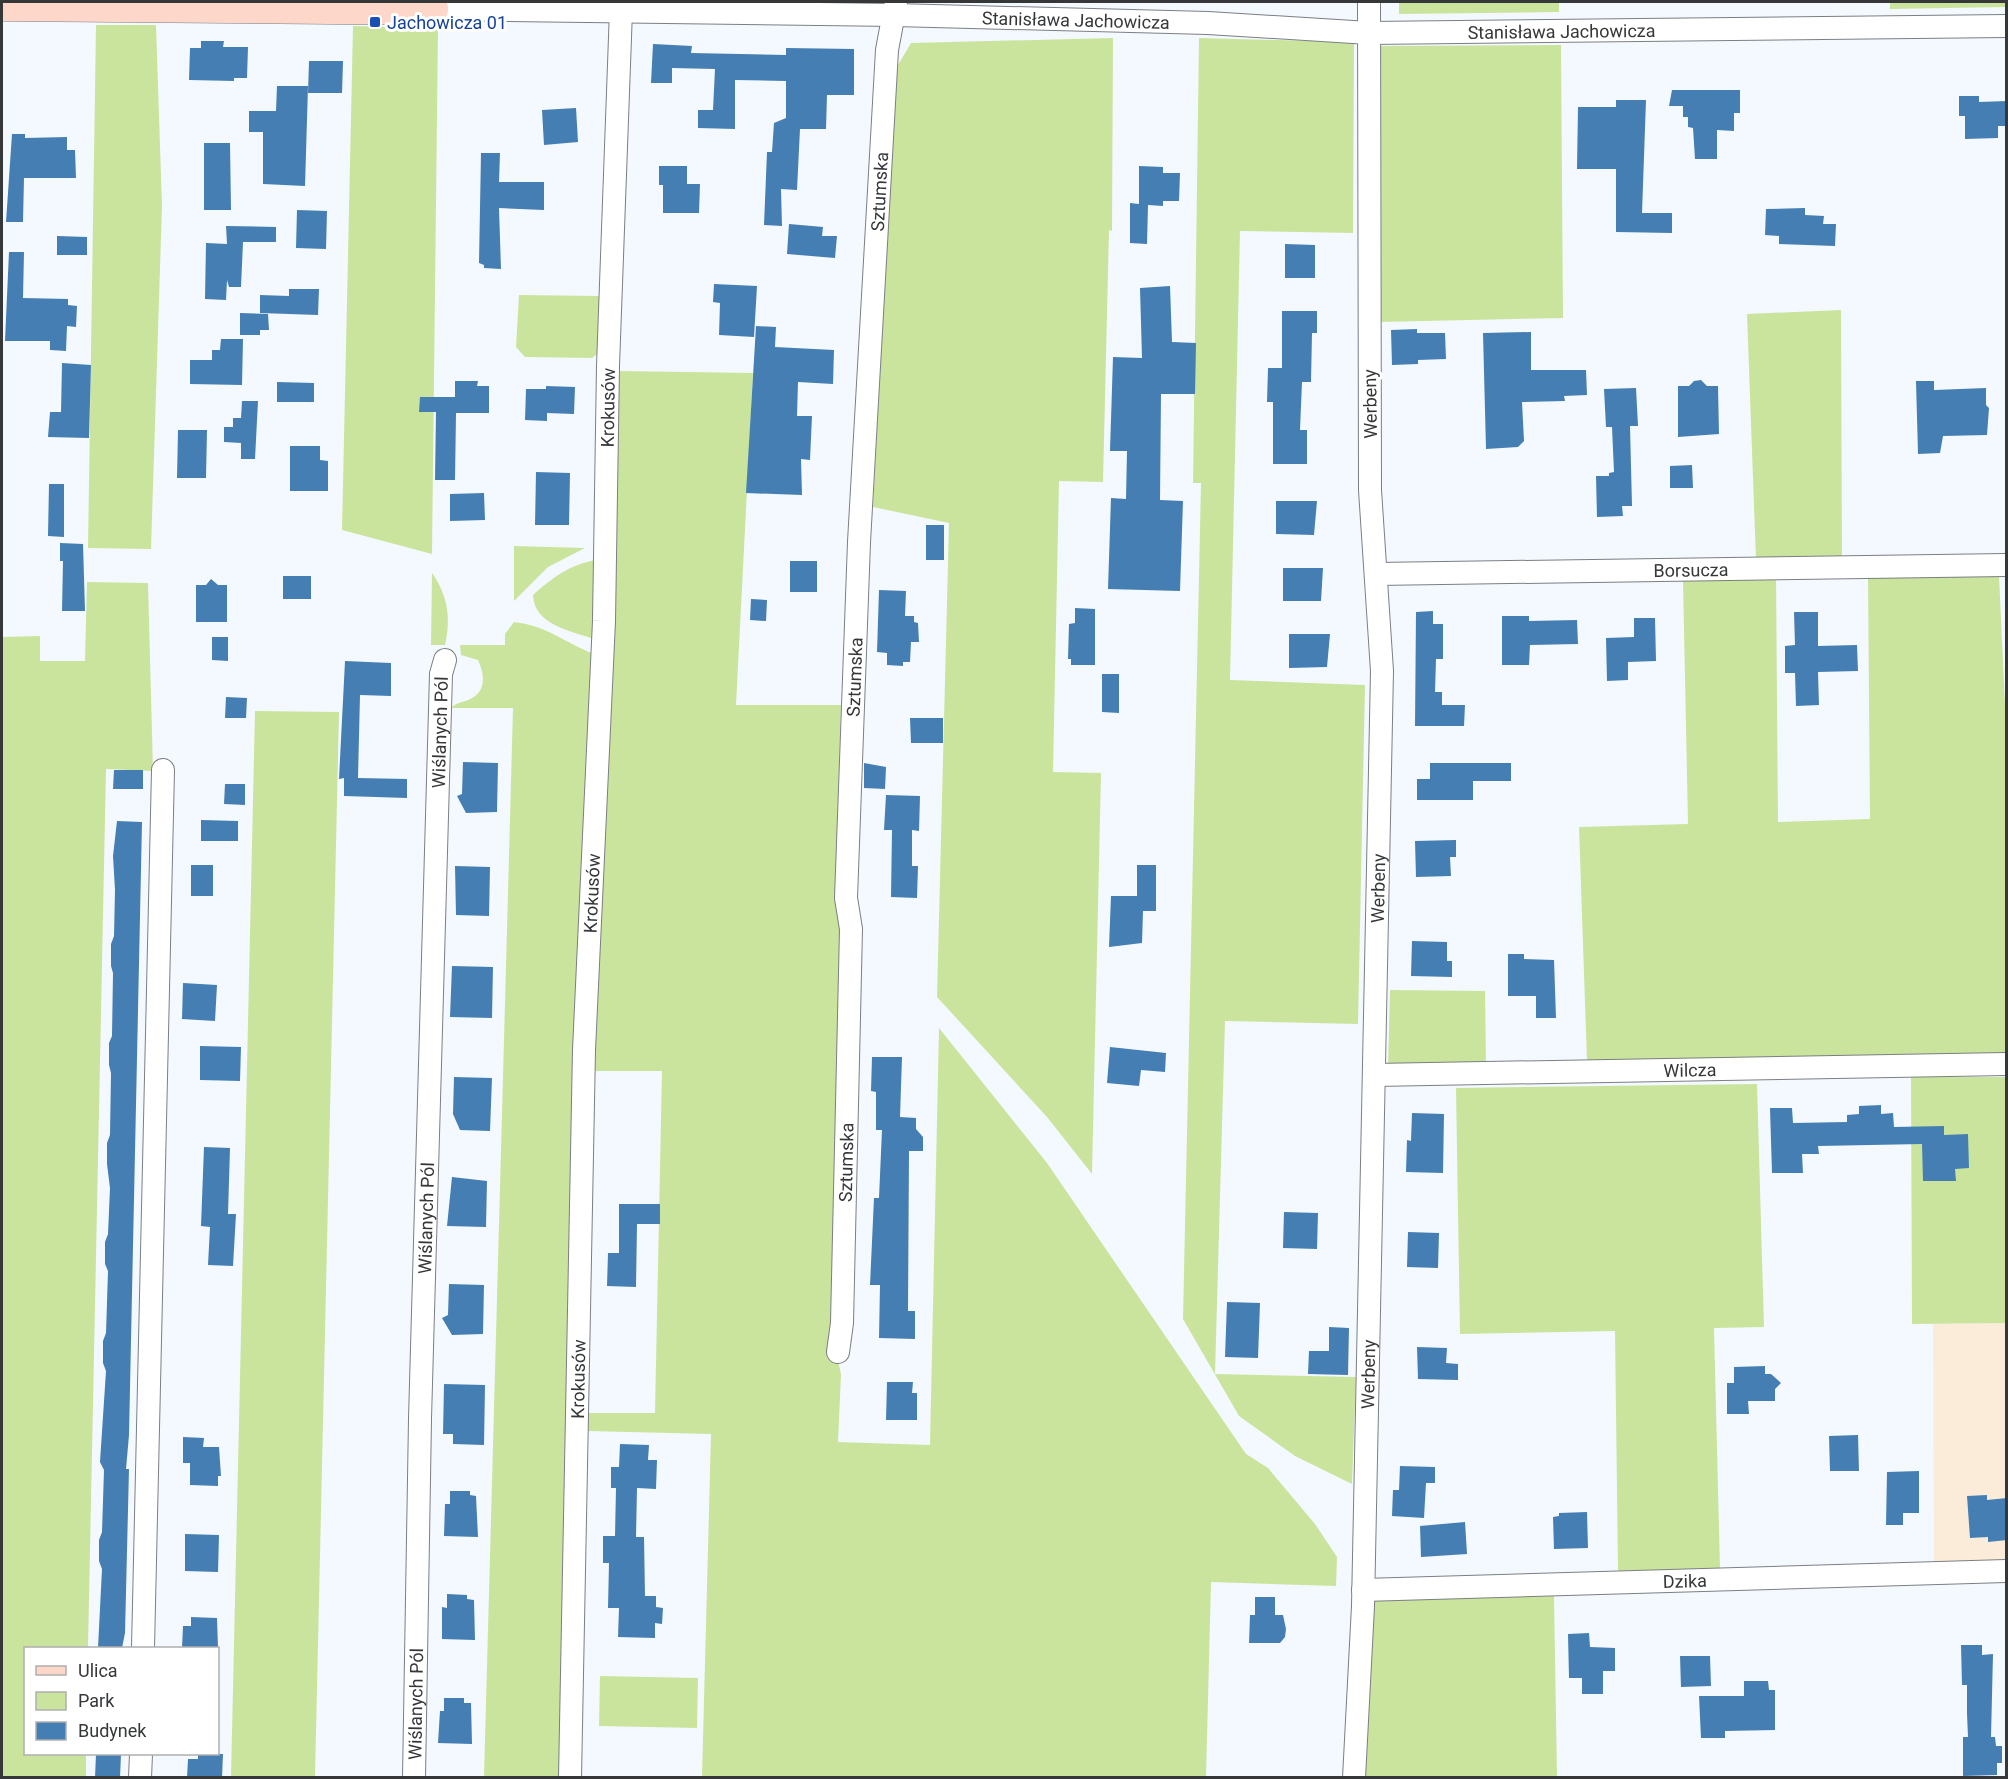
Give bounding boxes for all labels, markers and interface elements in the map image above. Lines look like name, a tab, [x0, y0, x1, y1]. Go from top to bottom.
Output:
street label: Stanisława Jachowicza	[982, 7, 1170, 33]
place label: Jachowicza 01	[387, 12, 507, 33]
marker: Jachowicza 01	[368, 15, 382, 29]
street label: Stanisława Jachowicza	[1467, 19, 1656, 42]
street label: Sztumska	[866, 151, 892, 232]
street label: Krokusów	[596, 367, 618, 448]
street label: Werbeny	[1359, 369, 1381, 439]
street label: Borsucza	[1653, 558, 1729, 581]
street label: Sztumska	[842, 637, 866, 717]
street label: Wiślanych Pól	[427, 676, 451, 789]
street label: Krokusów	[579, 853, 604, 934]
street label: Werbeny	[1366, 853, 1389, 923]
street label: Wilcza	[1663, 1059, 1717, 1080]
street label: Sztumska	[834, 1122, 857, 1202]
street label: Wiślanych Pól	[414, 1162, 438, 1274]
street label: Krokusów	[566, 1339, 589, 1419]
street label: Werbeny	[1357, 1339, 1379, 1409]
street label: Dzika	[1663, 1569, 1707, 1592]
legend	[24, 1647, 219, 1755]
street label: Wiślanych Pól	[404, 1648, 427, 1760]
text: Ulica	[78, 1660, 118, 1681]
text: Park	[78, 1690, 115, 1711]
text: Budynek	[78, 1720, 147, 1741]

